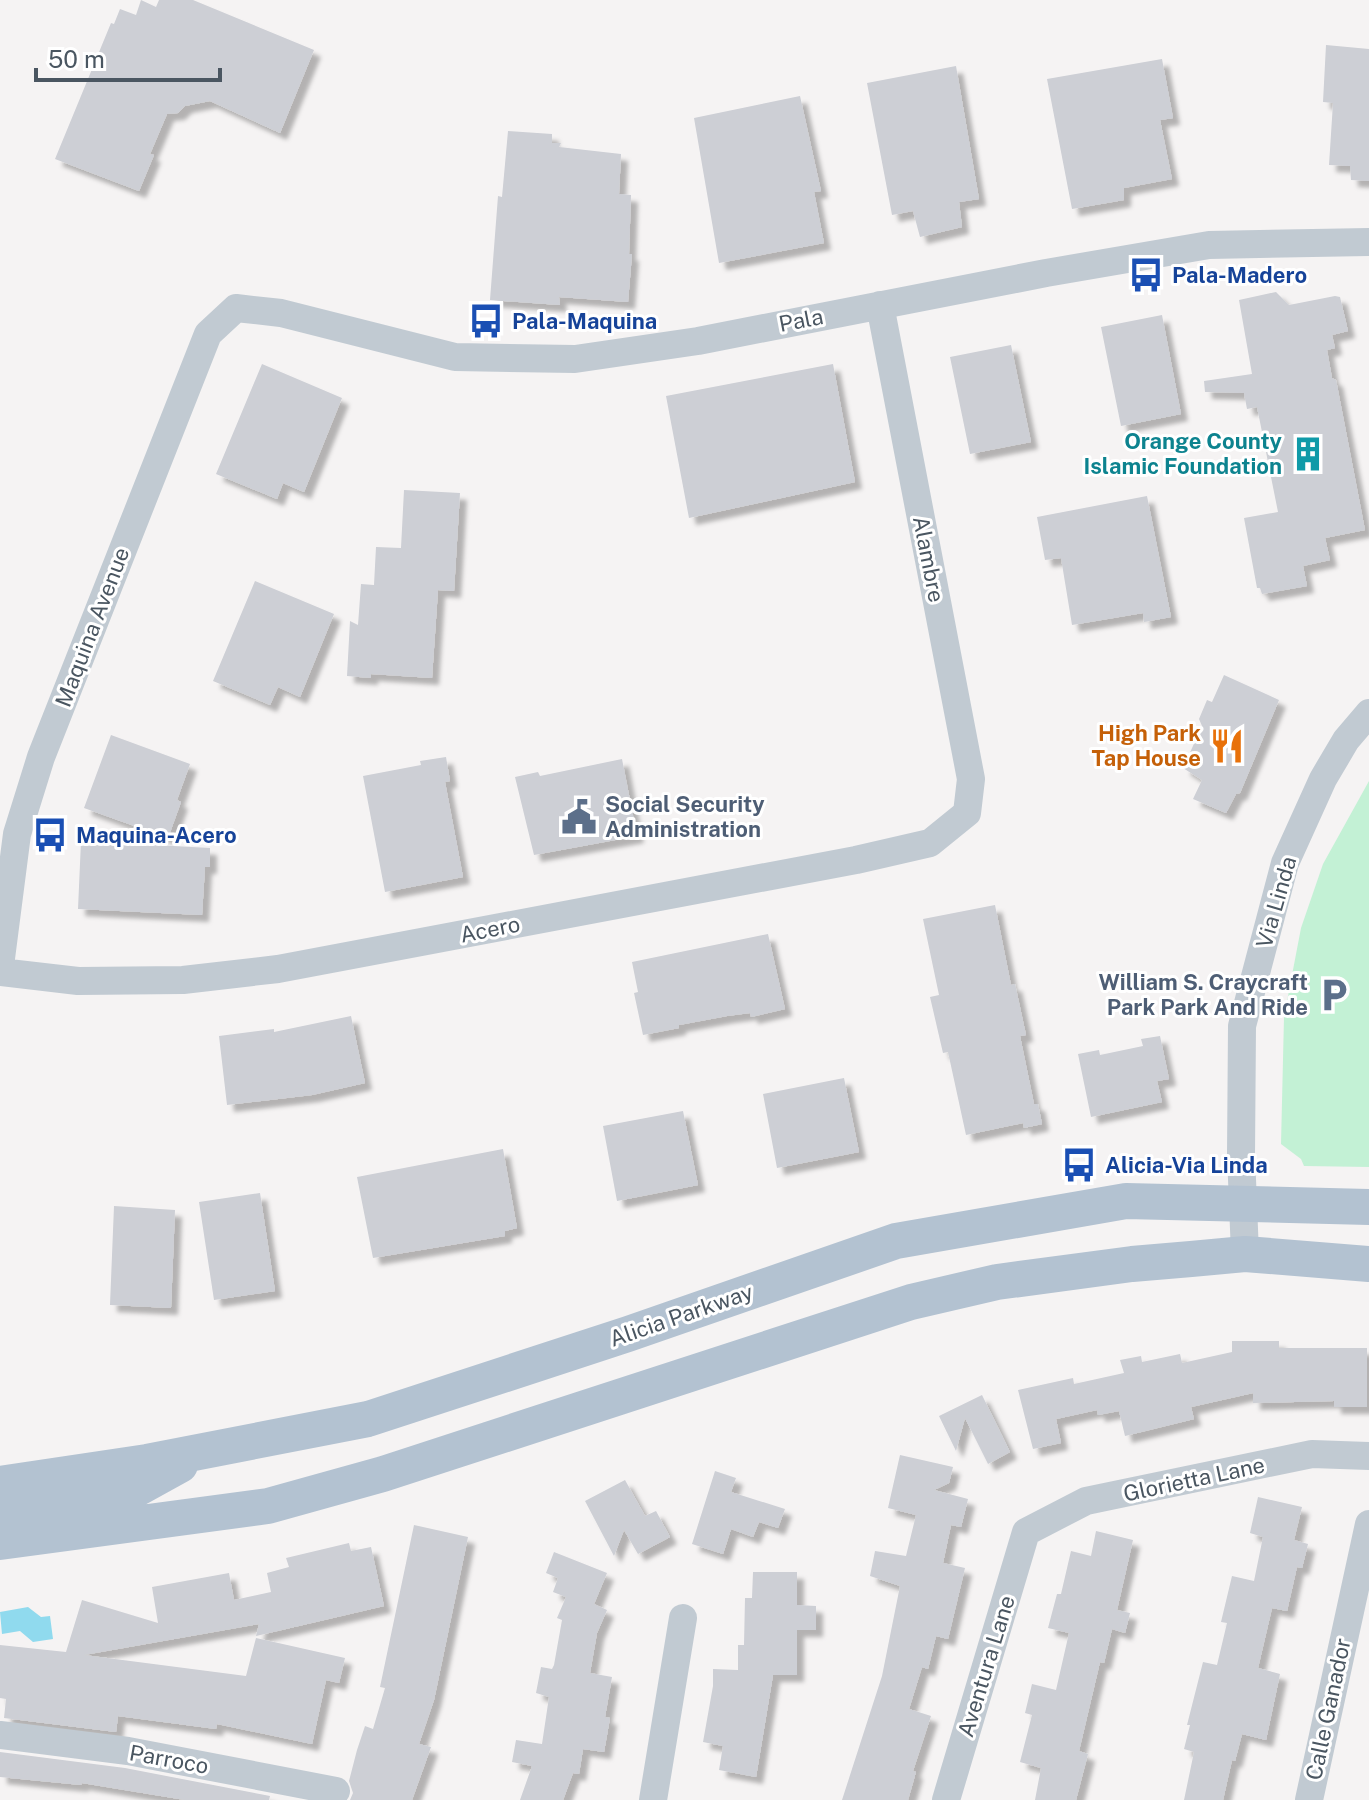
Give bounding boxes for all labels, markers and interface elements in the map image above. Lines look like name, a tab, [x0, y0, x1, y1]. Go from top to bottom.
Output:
scale bar	[36, 32, 220, 82]
text: 50 m	[48, 45, 105, 73]
bus stop icon: Pala-Madero	[1127, 256, 1165, 294]
place label: Pala-Madero	[1172, 262, 1307, 288]
bus stop icon: Pala-Maquina	[467, 302, 505, 340]
street label: Pala	[777, 303, 825, 337]
place label: Pala-Maquina	[512, 308, 657, 334]
place label: Orange County Islamic Foundation	[1084, 428, 1283, 479]
building icon: Orange County Islamic Foundation	[1289, 435, 1327, 473]
street label: Alambre	[908, 514, 950, 604]
street label: Maquina Avenue	[50, 543, 134, 711]
place label: High Park Tap House	[1091, 720, 1201, 771]
restaurant icon: High Park Tap House	[1208, 727, 1246, 765]
place label: Social Security Administration	[605, 791, 765, 842]
public building icon: Social Security Administration	[560, 798, 598, 836]
bus stop icon: Maquina-Acero	[31, 816, 69, 854]
place label: Maquina-Acero	[76, 822, 237, 848]
street label: Via Linda	[1251, 853, 1301, 951]
street label: Acero	[458, 910, 522, 948]
place label: William S. Craycraft Park Park And Ride	[1098, 969, 1308, 1020]
parking icon: William S. Craycraft Park Park And Ride	[1315, 976, 1353, 1014]
bus stop icon: Alicia-Via Linda	[1060, 1146, 1098, 1184]
place label: Alicia-Via Linda	[1105, 1152, 1268, 1178]
street label: Alicia Parkway	[606, 1278, 756, 1352]
street label: Glorietta Lane	[1121, 1451, 1267, 1507]
street label: Aventura Lane	[952, 1592, 1020, 1740]
street label: Calle Ganador	[1300, 1636, 1356, 1782]
street label: Parroco	[127, 1739, 211, 1779]

